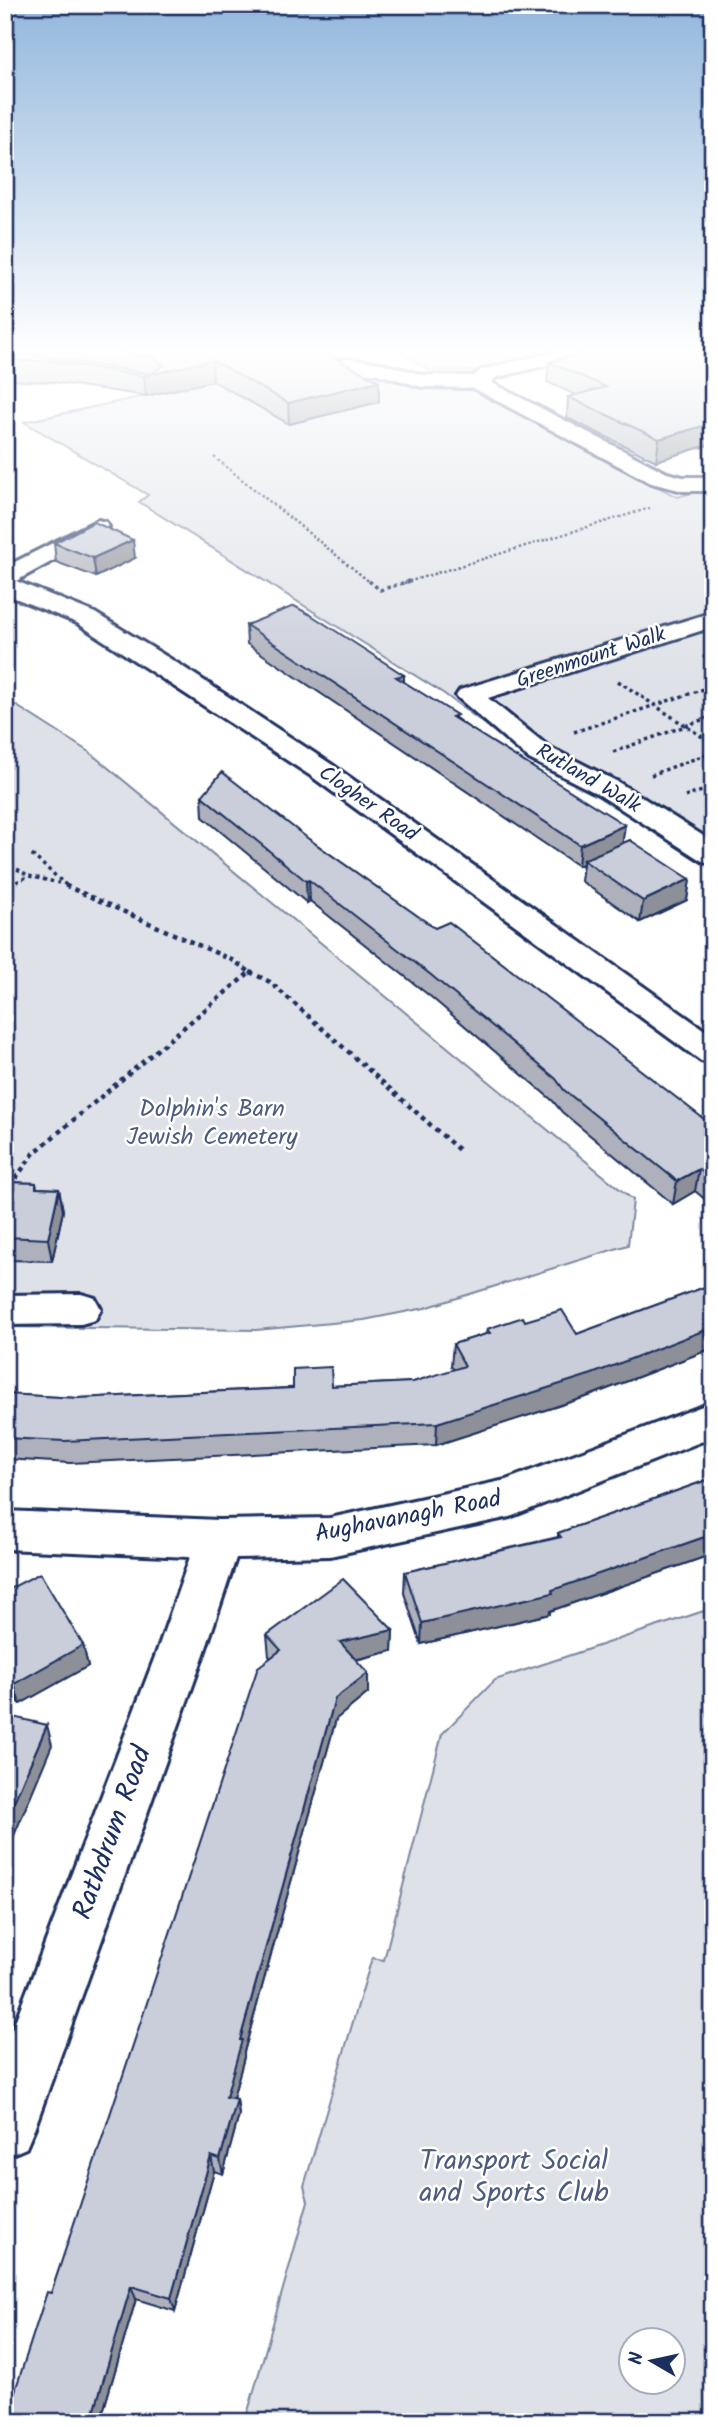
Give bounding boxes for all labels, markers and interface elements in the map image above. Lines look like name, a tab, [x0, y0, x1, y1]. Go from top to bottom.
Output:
street label: Greenmount Walk	[512, 618, 670, 698]
street label: Rutland Walk	[529, 735, 647, 823]
street label: Clogher Road	[311, 757, 425, 851]
park label: Dolphin's Barn Jewish Cemetery	[127, 1090, 298, 1157]
street label: Aughavanagh Road	[311, 1480, 506, 1554]
street label: Rathdrum Road	[61, 1739, 166, 1926]
park label: Transport Social and Sports Club	[419, 2139, 609, 2216]
north arrow	[616, 2326, 686, 2396]
text: N	[621, 2350, 653, 2367]

